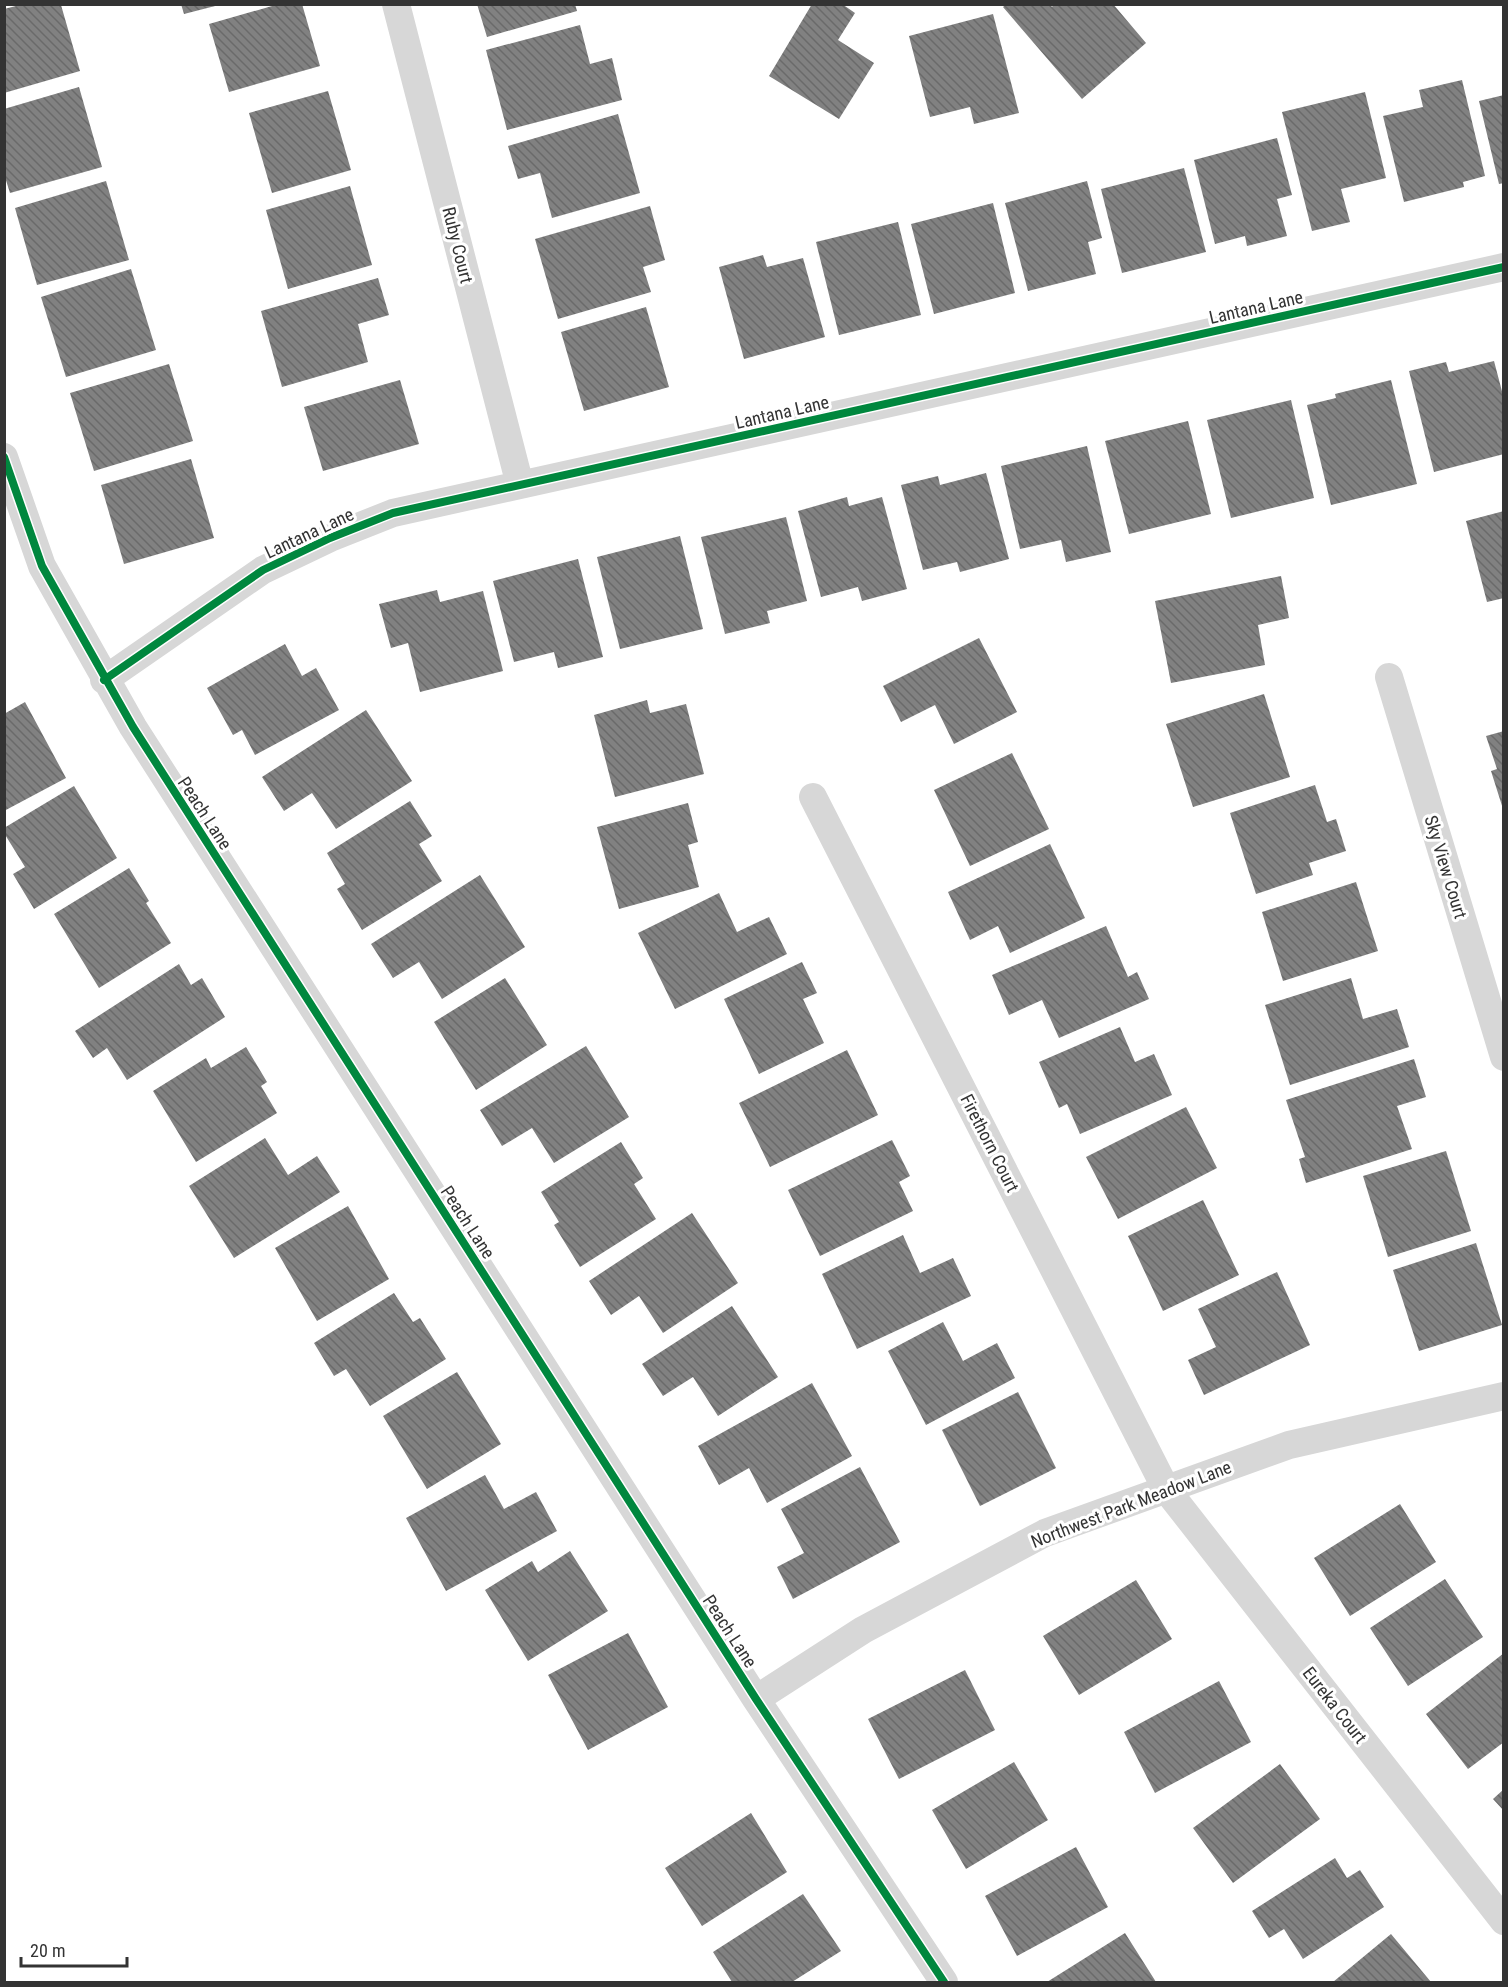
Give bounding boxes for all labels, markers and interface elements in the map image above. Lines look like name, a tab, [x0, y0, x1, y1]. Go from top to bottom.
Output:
street label: Ruby Court	[438, 205, 478, 285]
street label: Lantana Lane	[1207, 286, 1305, 328]
street label: Lantana Lane	[733, 391, 831, 433]
street label: Lantana Lane	[261, 503, 357, 563]
street label: Peach Lane	[174, 773, 236, 853]
street label: Sky View Court	[1420, 813, 1472, 921]
street label: Firethorn Court	[956, 1091, 1024, 1195]
street label: Peach Lane	[437, 1182, 499, 1262]
street label: Northwest Park Meadow Lane	[1028, 1456, 1234, 1552]
street label: Peach Lane	[699, 1591, 761, 1671]
street label: Eureka Court	[1299, 1663, 1371, 1747]
scale bar	[21, 1930, 128, 1968]
text: 20 m	[30, 1940, 65, 1961]

